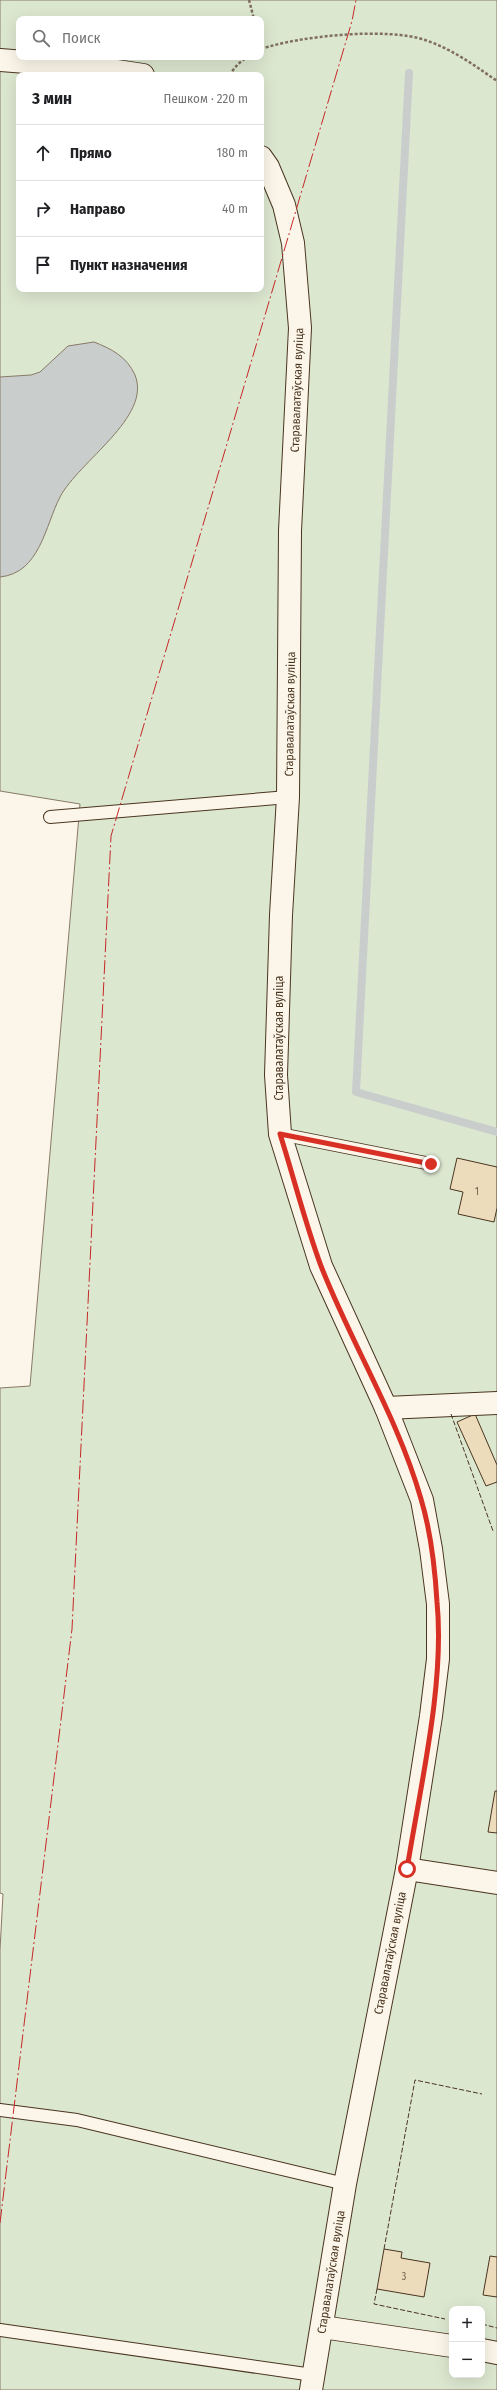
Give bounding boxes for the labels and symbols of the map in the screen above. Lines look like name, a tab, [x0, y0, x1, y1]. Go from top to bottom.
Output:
street label: Старавалатаўская вуліца	[288, 327, 306, 453]
street label: Старавалатаўская вуліца	[282, 651, 298, 777]
street label: Старавалатаўская вуліца	[272, 975, 286, 1100]
route end	[422, 1155, 440, 1173]
house number: 1	[475, 1186, 479, 1198]
route start	[398, 1860, 416, 1878]
street label: Старавалатаўская вуліца	[371, 1890, 409, 2016]
street label: Старавалатаўская вуліца	[314, 2209, 348, 2335]
house number: 3	[402, 2271, 407, 2283]

